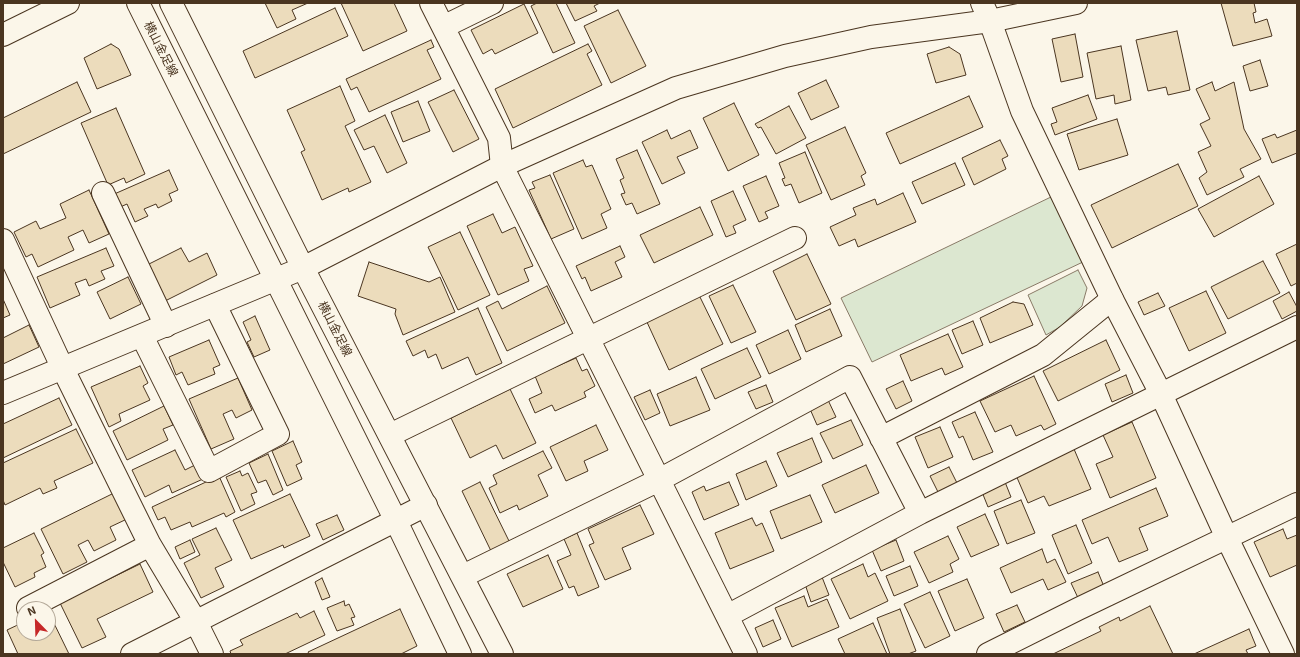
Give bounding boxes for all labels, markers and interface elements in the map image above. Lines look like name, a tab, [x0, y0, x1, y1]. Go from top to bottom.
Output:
street label: 横山金足線	[141, 19, 181, 79]
street label: 横山金足線	[315, 299, 355, 359]
north arrow	[16, 601, 56, 641]
text: N	[25, 603, 38, 618]

